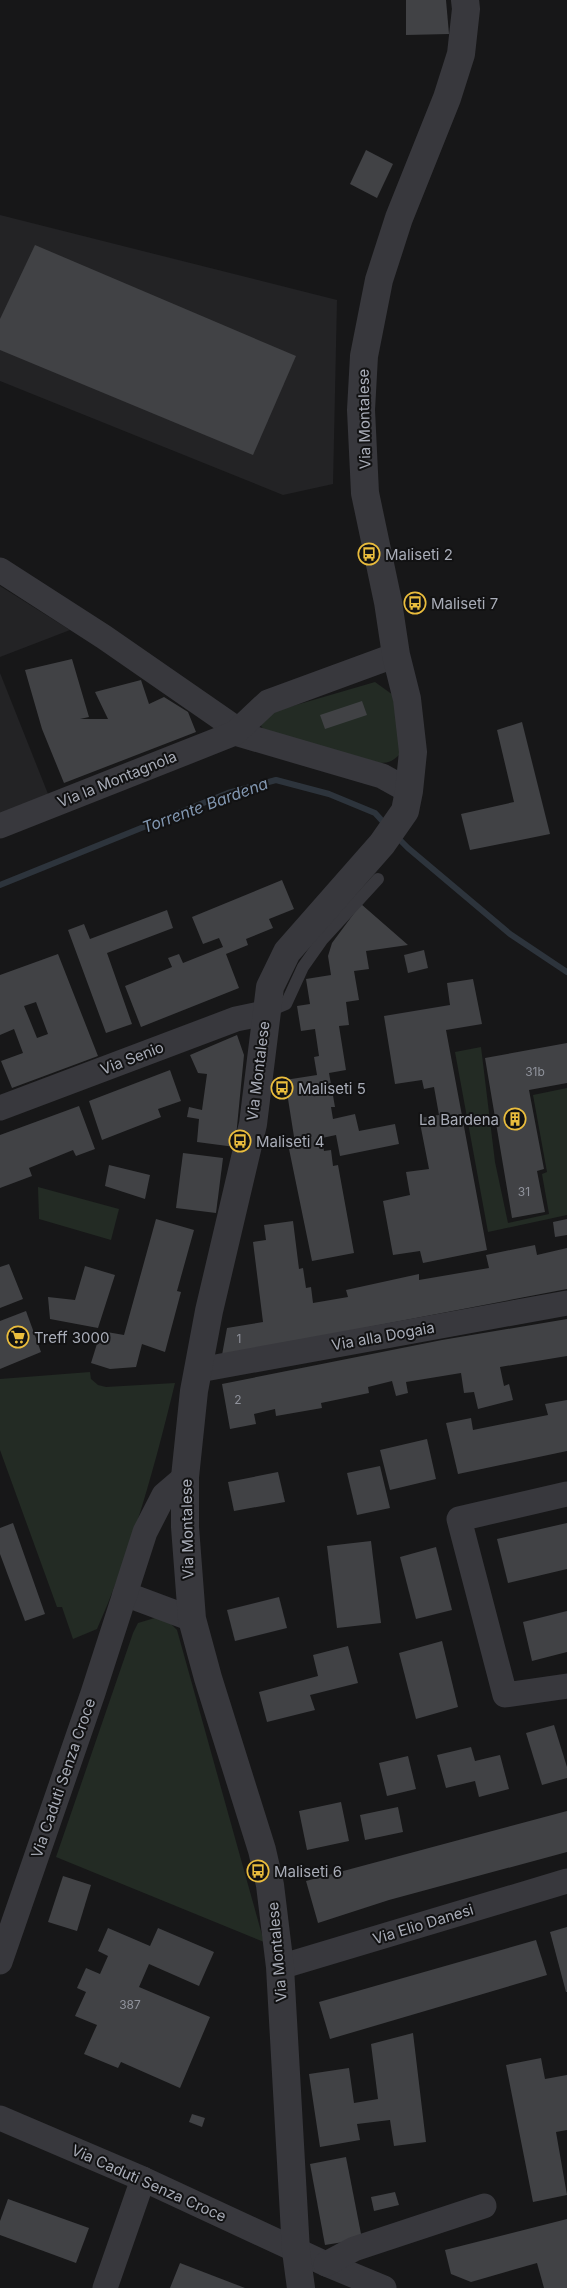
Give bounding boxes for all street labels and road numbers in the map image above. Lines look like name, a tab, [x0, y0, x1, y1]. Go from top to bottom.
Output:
street label: Via Montalese	[354, 369, 374, 469]
street label: Via la Montagnola	[55, 746, 179, 812]
street label: Via Montalese	[242, 1020, 274, 1122]
street label: Via Senio	[98, 1037, 166, 1079]
street label: Via alla Dogaia	[330, 1318, 436, 1354]
street label: Via Montalese	[177, 1479, 197, 1579]
street label: Via Caduti Senza Croce	[27, 1696, 99, 1860]
street label: Via Elio Danesi	[370, 1900, 476, 1948]
street label: Via Montalese	[263, 1901, 291, 2003]
street label: Via Caduti Senza Croce	[69, 2140, 229, 2226]

